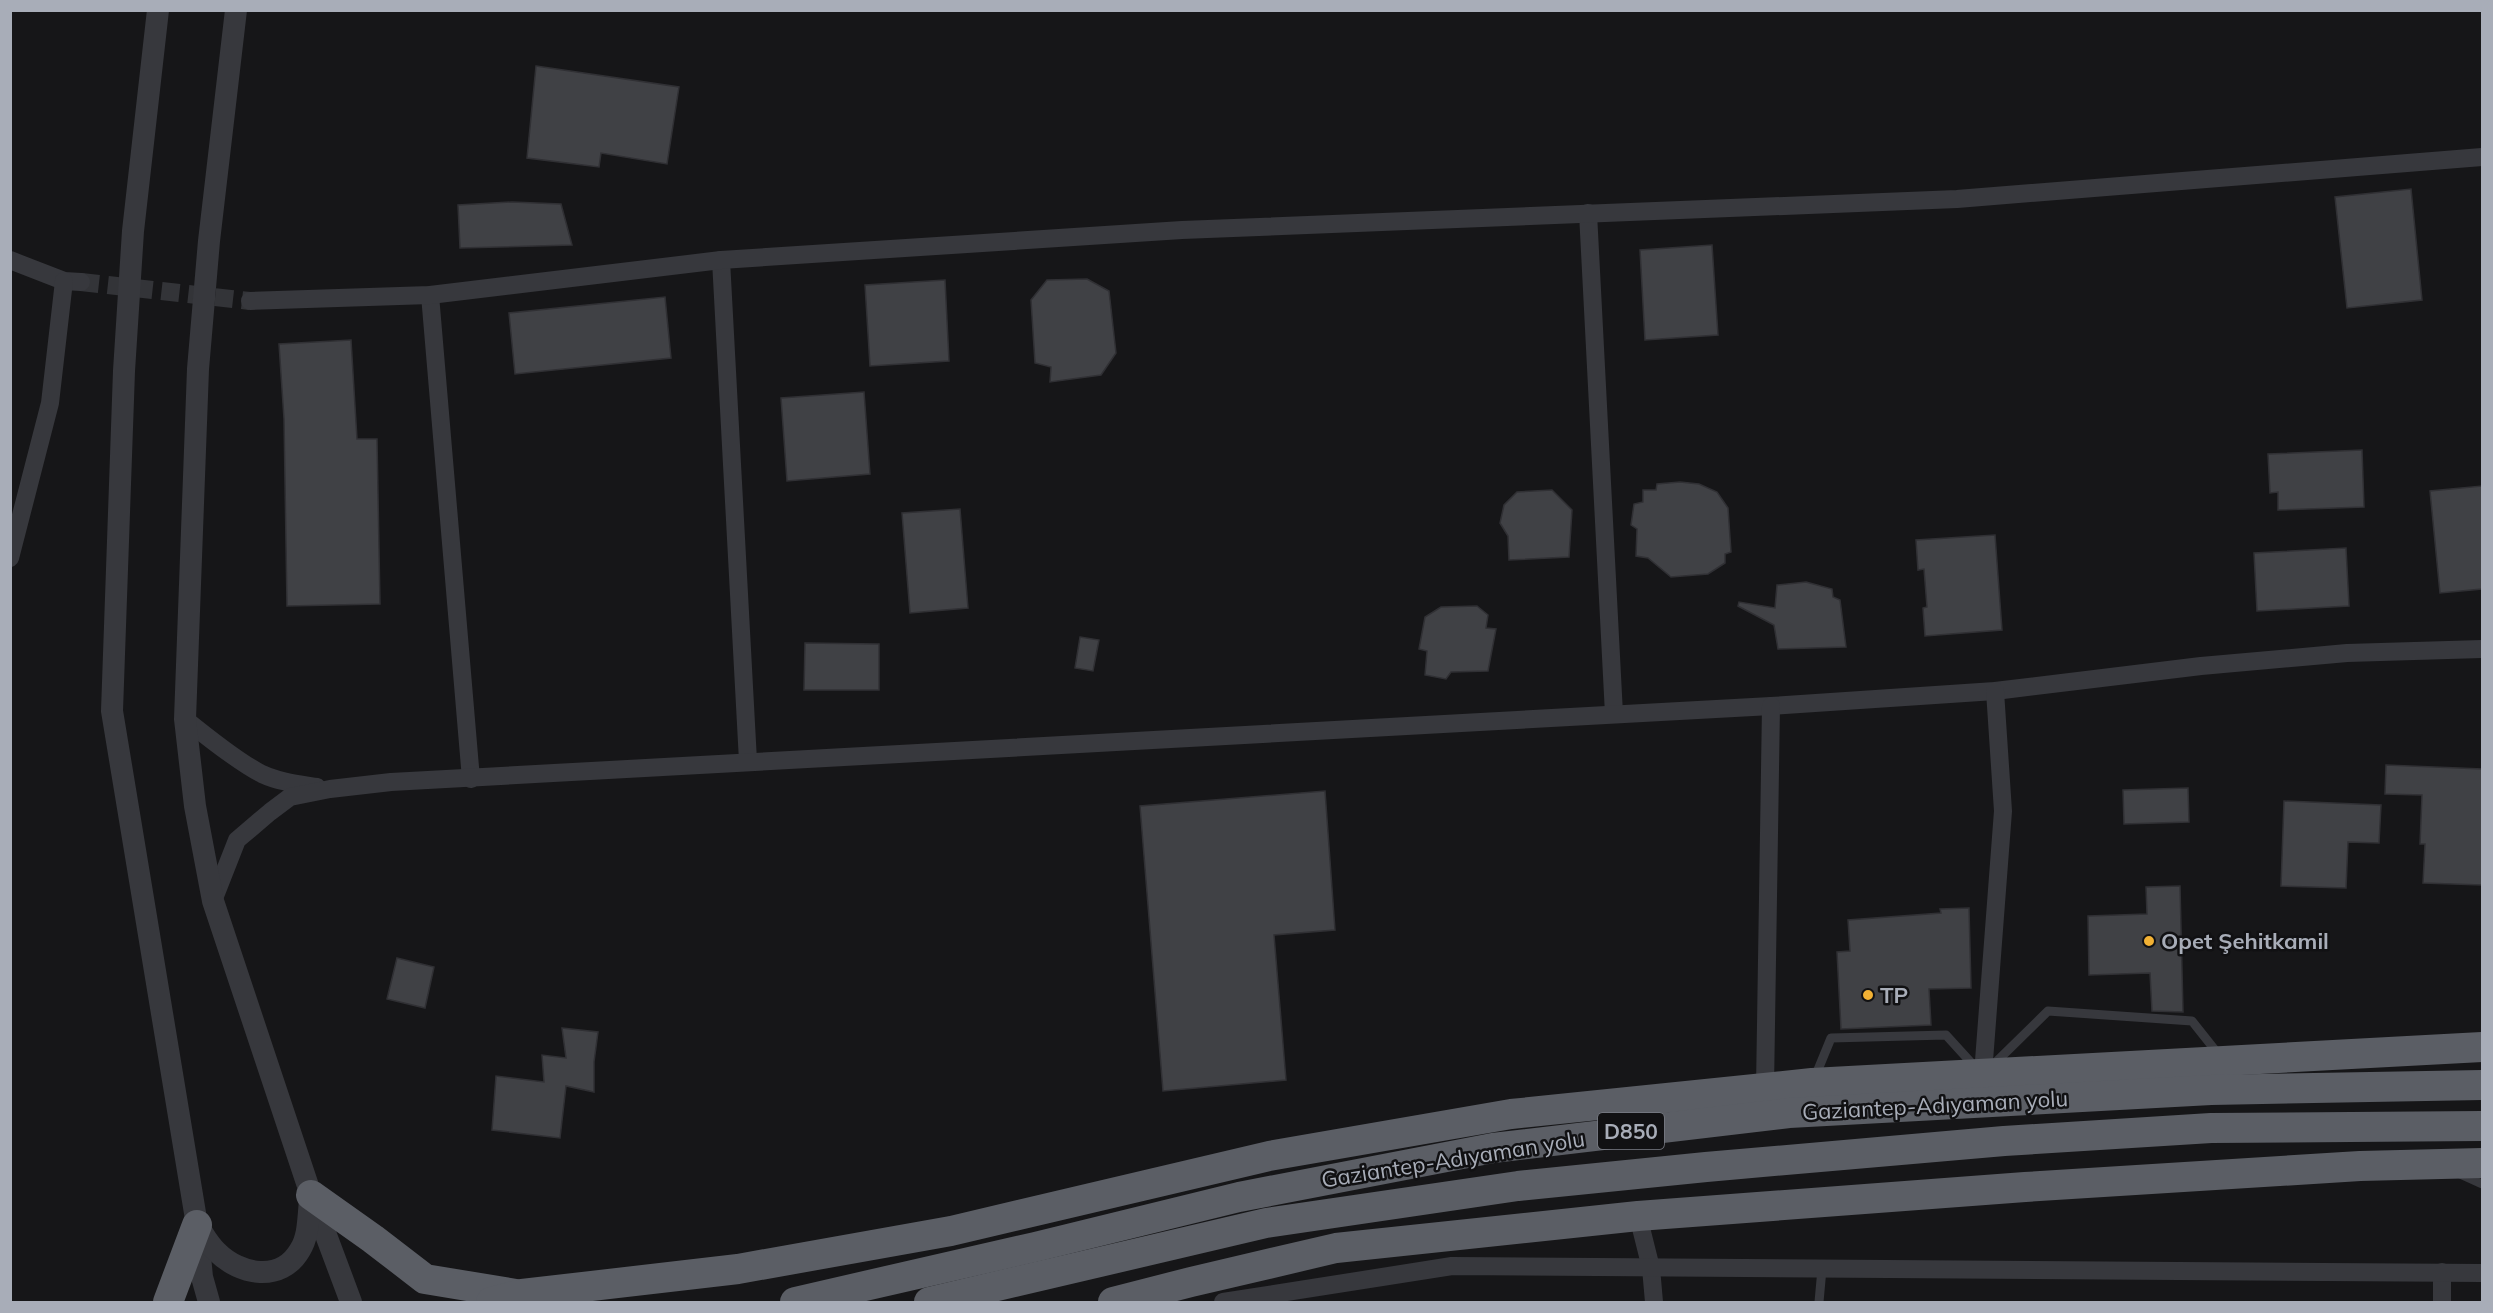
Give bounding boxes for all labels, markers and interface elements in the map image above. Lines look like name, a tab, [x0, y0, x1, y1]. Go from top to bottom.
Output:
place label: Opet Şehitkamil	[2161, 927, 2329, 955]
marker: Opet Şehitkamil	[2142, 934, 2156, 948]
place label: TP	[1880, 981, 1908, 1009]
marker: TP	[1861, 988, 1875, 1002]
street label: Gaziantep-Adıyaman yolu	[1801, 1084, 2069, 1126]
road number: D850	[1598, 1113, 1664, 1149]
street label: Gaziantep-Adıyaman yolu	[1319, 1124, 1587, 1194]

